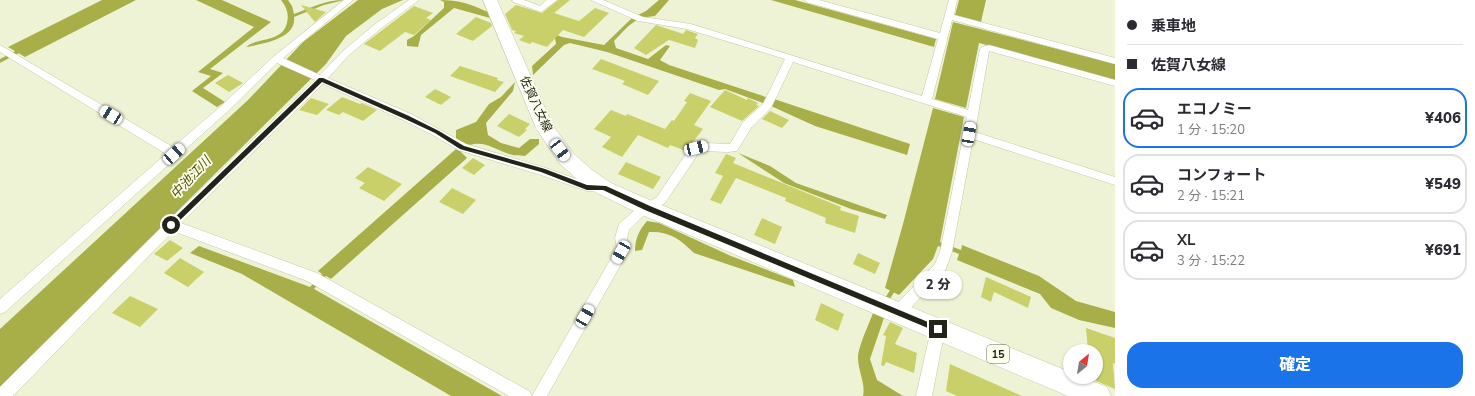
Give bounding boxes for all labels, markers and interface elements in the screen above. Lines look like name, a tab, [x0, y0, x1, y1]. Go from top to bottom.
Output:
text: 乗車地	[1151, 16, 1196, 36]
text: 佐賀八女線	[1151, 55, 1226, 75]
street label: 佐賀八女線	[516, 73, 556, 135]
text: エコノミー	[1177, 99, 1252, 119]
icon: car	[1129, 100, 1165, 136]
car	[98, 104, 124, 126]
text: ¥406	[1425, 108, 1461, 128]
car	[961, 121, 977, 147]
text: 1 分 · 15:20	[1177, 121, 1245, 139]
car	[548, 137, 572, 163]
car	[683, 139, 709, 157]
car	[161, 142, 187, 166]
water label: 中池江川	[166, 151, 216, 203]
text: コンフォート	[1177, 165, 1267, 185]
icon: car	[1129, 166, 1165, 202]
text: ¥549	[1425, 174, 1461, 194]
text: 2 分 · 15:21	[1177, 187, 1245, 205]
route start	[162, 216, 180, 234]
text: XL	[1177, 230, 1196, 250]
icon: car	[1129, 232, 1165, 268]
car	[610, 239, 632, 265]
text: ¥691	[1425, 240, 1461, 260]
text: 3 分 · 15:22	[1177, 252, 1245, 270]
callout: 2 分	[914, 271, 962, 299]
text: 2 分	[926, 276, 950, 294]
car	[574, 303, 596, 329]
route end	[929, 320, 947, 338]
button: 確定	[1127, 342, 1463, 388]
north arrow	[1063, 344, 1103, 384]
map controls	[1063, 344, 1103, 384]
road number: 15	[987, 345, 1009, 363]

